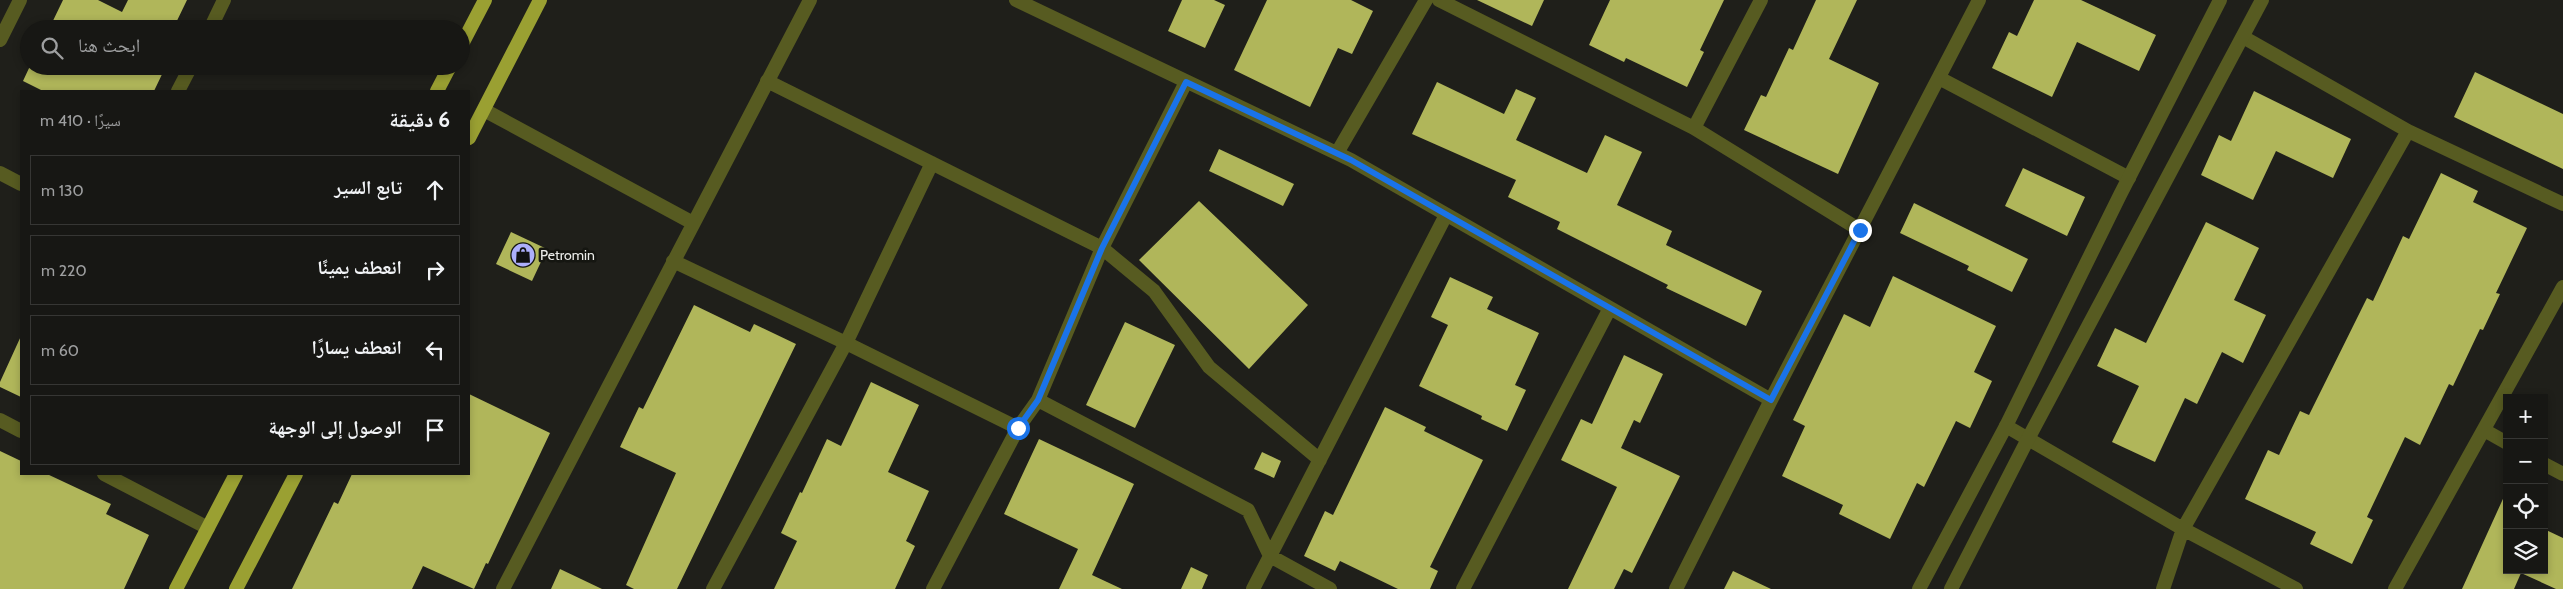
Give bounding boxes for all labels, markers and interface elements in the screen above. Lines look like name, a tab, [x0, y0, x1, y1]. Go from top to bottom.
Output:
search box	[20, 20, 470, 75]
icon: search	[38, 34, 66, 62]
text: ابحث هنا	[78, 34, 140, 57]
text: 6 دقيقة	[389, 107, 450, 132]
text: سيرًا · 410 m	[40, 111, 121, 130]
text: تابع السير	[334, 176, 402, 199]
icon: ahead	[421, 176, 449, 204]
text: 130 m	[41, 181, 84, 200]
route end	[1849, 219, 1872, 242]
shop icon: Petromin	[510, 242, 536, 268]
place label: Petromin	[540, 246, 595, 264]
text: انعطف يمينًا	[317, 256, 402, 279]
icon: right	[421, 256, 449, 284]
text: 220 m	[41, 261, 87, 280]
text: انعطف يسارًا	[312, 336, 402, 359]
icon: left	[421, 336, 449, 364]
text: 60 m	[41, 341, 79, 360]
map controls	[2503, 394, 2548, 574]
button: +	[2503, 394, 2548, 439]
text: الوصول إلى الوجهة	[269, 416, 402, 439]
icon: arrive	[421, 416, 449, 444]
route start	[1007, 417, 1030, 440]
button: −	[2503, 439, 2548, 484]
button: locate	[2503, 484, 2548, 529]
button: layers	[2503, 529, 2548, 574]

